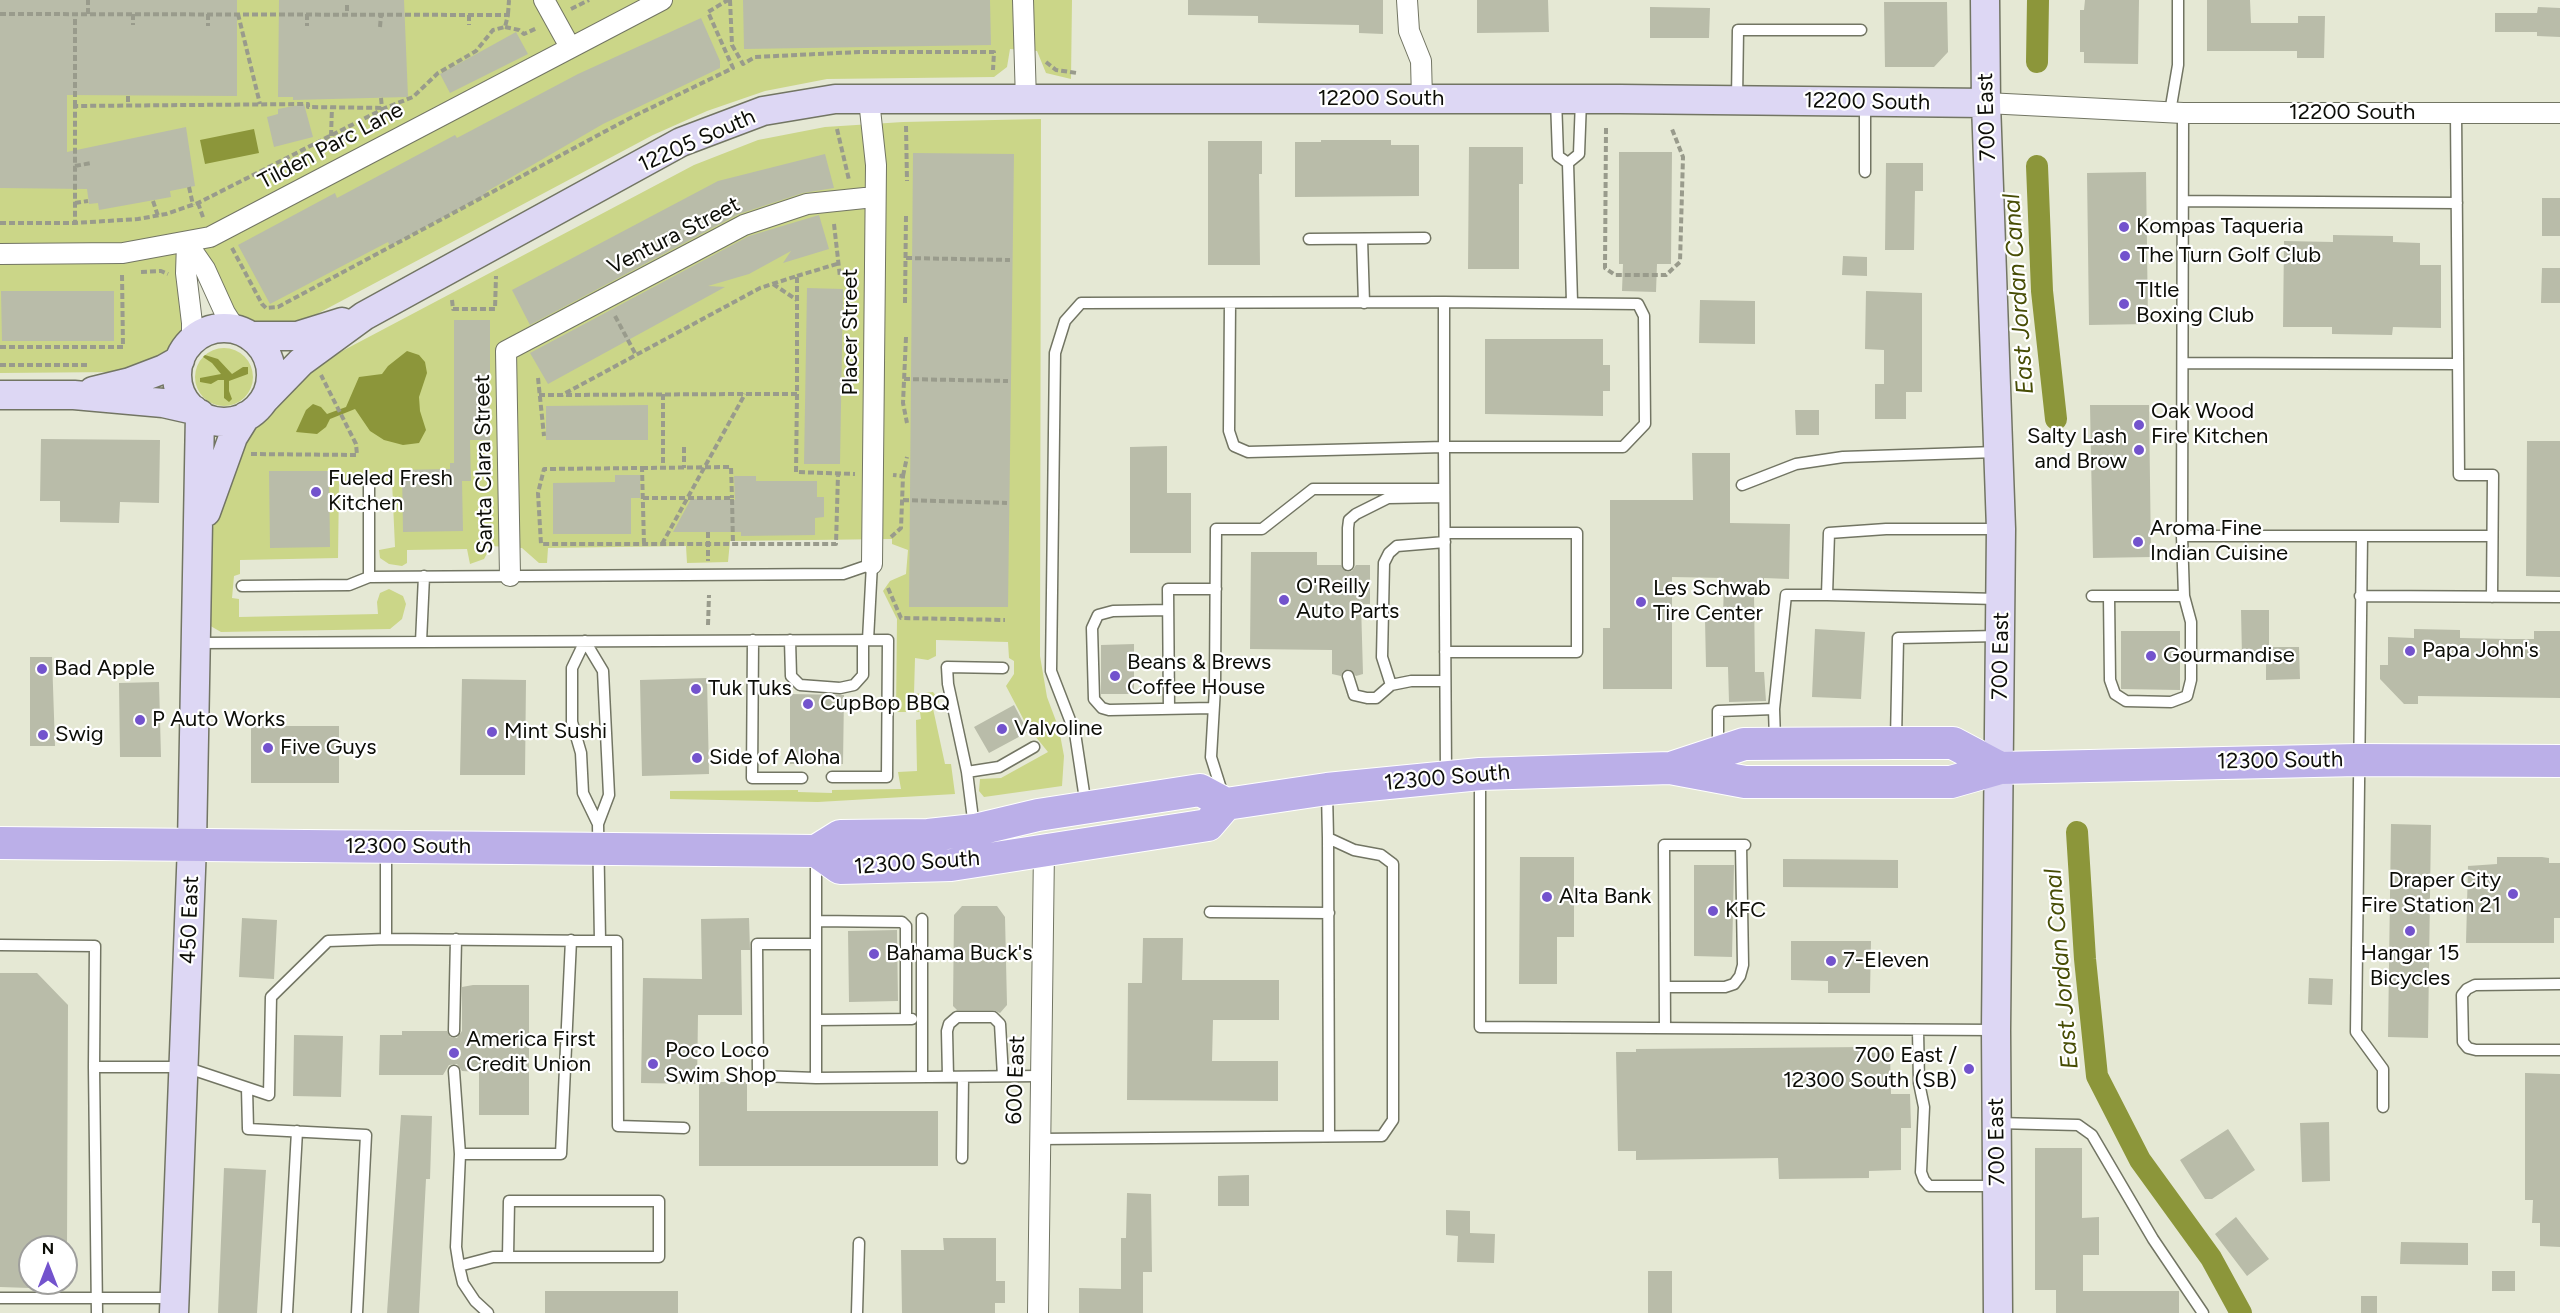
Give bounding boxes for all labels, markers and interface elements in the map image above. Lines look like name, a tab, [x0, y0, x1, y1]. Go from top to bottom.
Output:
street label: 700 East	[1972, 72, 2002, 162]
street label: 12200 South	[1318, 86, 1444, 112]
street label: 12200 South	[1804, 88, 1930, 116]
street label: Tilden Parc Lane	[254, 97, 408, 195]
street label: 12200 South	[2289, 100, 2415, 126]
street label: 12205 South	[635, 104, 759, 178]
street label: Ventura Street	[603, 191, 745, 281]
water label: East Jordan Canal	[1998, 193, 2040, 395]
place label: Kompas Taqueria	[2136, 214, 2303, 240]
marker: Kompas Taqueria	[2117, 220, 2131, 234]
place label: The Turn Golf Club	[2137, 243, 2321, 269]
marker: The Turn Golf Club	[2118, 249, 2132, 263]
street label: Placer Street	[838, 268, 864, 396]
place label: TItle Boxing Club	[2136, 278, 2254, 330]
marker: TItle Boxing Club	[2117, 297, 2131, 311]
street label: Santa Clara Street	[469, 374, 499, 554]
place label: Oak Wood Fire Kitchen	[2151, 399, 2268, 451]
marker: Oak Wood Fire Kitchen	[2132, 418, 2146, 432]
place label: Salty Lash and Brow	[2027, 424, 2127, 476]
marker: Salty Lash and Brow	[2132, 443, 2146, 457]
place label: Fueled Fresh Kitchen	[328, 466, 453, 518]
marker: Fueled Fresh Kitchen	[309, 485, 323, 499]
place label: Aroma Fine Indian Cuisine	[2150, 516, 2288, 568]
marker: Aroma Fine Indian Cuisine	[2131, 535, 2145, 549]
place label: O'Reilly Auto Parts	[1296, 574, 1399, 626]
place label: Les Schwab Tire Center	[1653, 576, 1771, 628]
marker: O'Reilly Auto Parts	[1277, 593, 1291, 607]
marker: Les Schwab Tire Center	[1634, 595, 1648, 609]
street label: 700 East	[1987, 612, 2015, 700]
place label: Papa John's	[2422, 638, 2539, 664]
place label: Gourmandise	[2163, 643, 2295, 669]
marker: Papa John's	[2403, 644, 2417, 658]
marker: Gourmandise	[2144, 649, 2158, 663]
place label: Beans & Brews Coffee House	[1127, 650, 1271, 702]
place label: Bad Apple	[54, 656, 155, 682]
marker: Bad Apple	[35, 662, 49, 676]
marker: Beans & Brews Coffee House	[1108, 669, 1122, 683]
place label: Tuk Tuks	[708, 676, 792, 702]
marker: Tuk Tuks	[689, 682, 703, 696]
place label: CupBop BBQ	[820, 691, 950, 717]
marker: CupBop BBQ	[801, 697, 815, 711]
place label: P Auto Works	[152, 707, 285, 733]
marker: P Auto Works	[133, 713, 147, 727]
place label: Valvoline	[1014, 716, 1103, 742]
place label: Mint Sushi	[504, 719, 607, 745]
place label: Swig	[55, 722, 104, 748]
marker: Valvoline	[995, 722, 1009, 736]
marker: Mint Sushi	[485, 725, 499, 739]
marker: Swig	[36, 728, 50, 742]
place label: Five Guys	[280, 735, 376, 761]
marker: Five Guys	[261, 741, 275, 755]
place label: Side of Aloha	[709, 745, 840, 771]
street label: 12300 South	[2217, 747, 2343, 775]
marker: Side of Aloha	[690, 751, 704, 765]
street label: 12300 South	[1383, 759, 1511, 797]
street label: 12300 South	[345, 834, 471, 860]
street label: 12300 South	[853, 845, 981, 881]
water label: East Jordan Canal	[2039, 868, 2085, 1070]
place label: Draper City Fire Station 21	[2361, 868, 2501, 920]
street label: 450 East	[175, 875, 205, 965]
place label: Alta Bank	[1559, 884, 1651, 910]
marker: Draper City Fire Station 21	[2506, 887, 2520, 901]
marker: Alta Bank	[1540, 890, 1554, 904]
place label: KFC	[1725, 898, 1766, 924]
marker: KFC	[1706, 904, 1720, 918]
marker: Hangar 15 Bicycles	[2403, 924, 2417, 938]
place label: Bahama Buck's	[886, 941, 1032, 967]
place label: Hangar 15 Bicycles	[2361, 941, 2459, 992]
marker: Bahama Buck's	[867, 947, 881, 961]
place label: 7-Eleven	[1843, 948, 1929, 974]
marker: 7-Eleven	[1824, 954, 1838, 968]
place label: America First Credit Union	[466, 1027, 596, 1078]
street label: 600 East	[1001, 1035, 1031, 1125]
place label: Poco Loco Swim Shop	[665, 1038, 777, 1090]
place label: 700 East / 12300 South (SB)	[1783, 1043, 1957, 1094]
marker: America First Credit Union	[447, 1046, 461, 1060]
marker: Poco Loco Swim Shop	[646, 1057, 660, 1071]
marker: 700 East / 12300 South (SB)	[1962, 1062, 1976, 1076]
street label: 700 East	[1983, 1098, 2011, 1186]
north arrow	[18, 1235, 78, 1295]
text: N	[42, 1239, 54, 1258]

